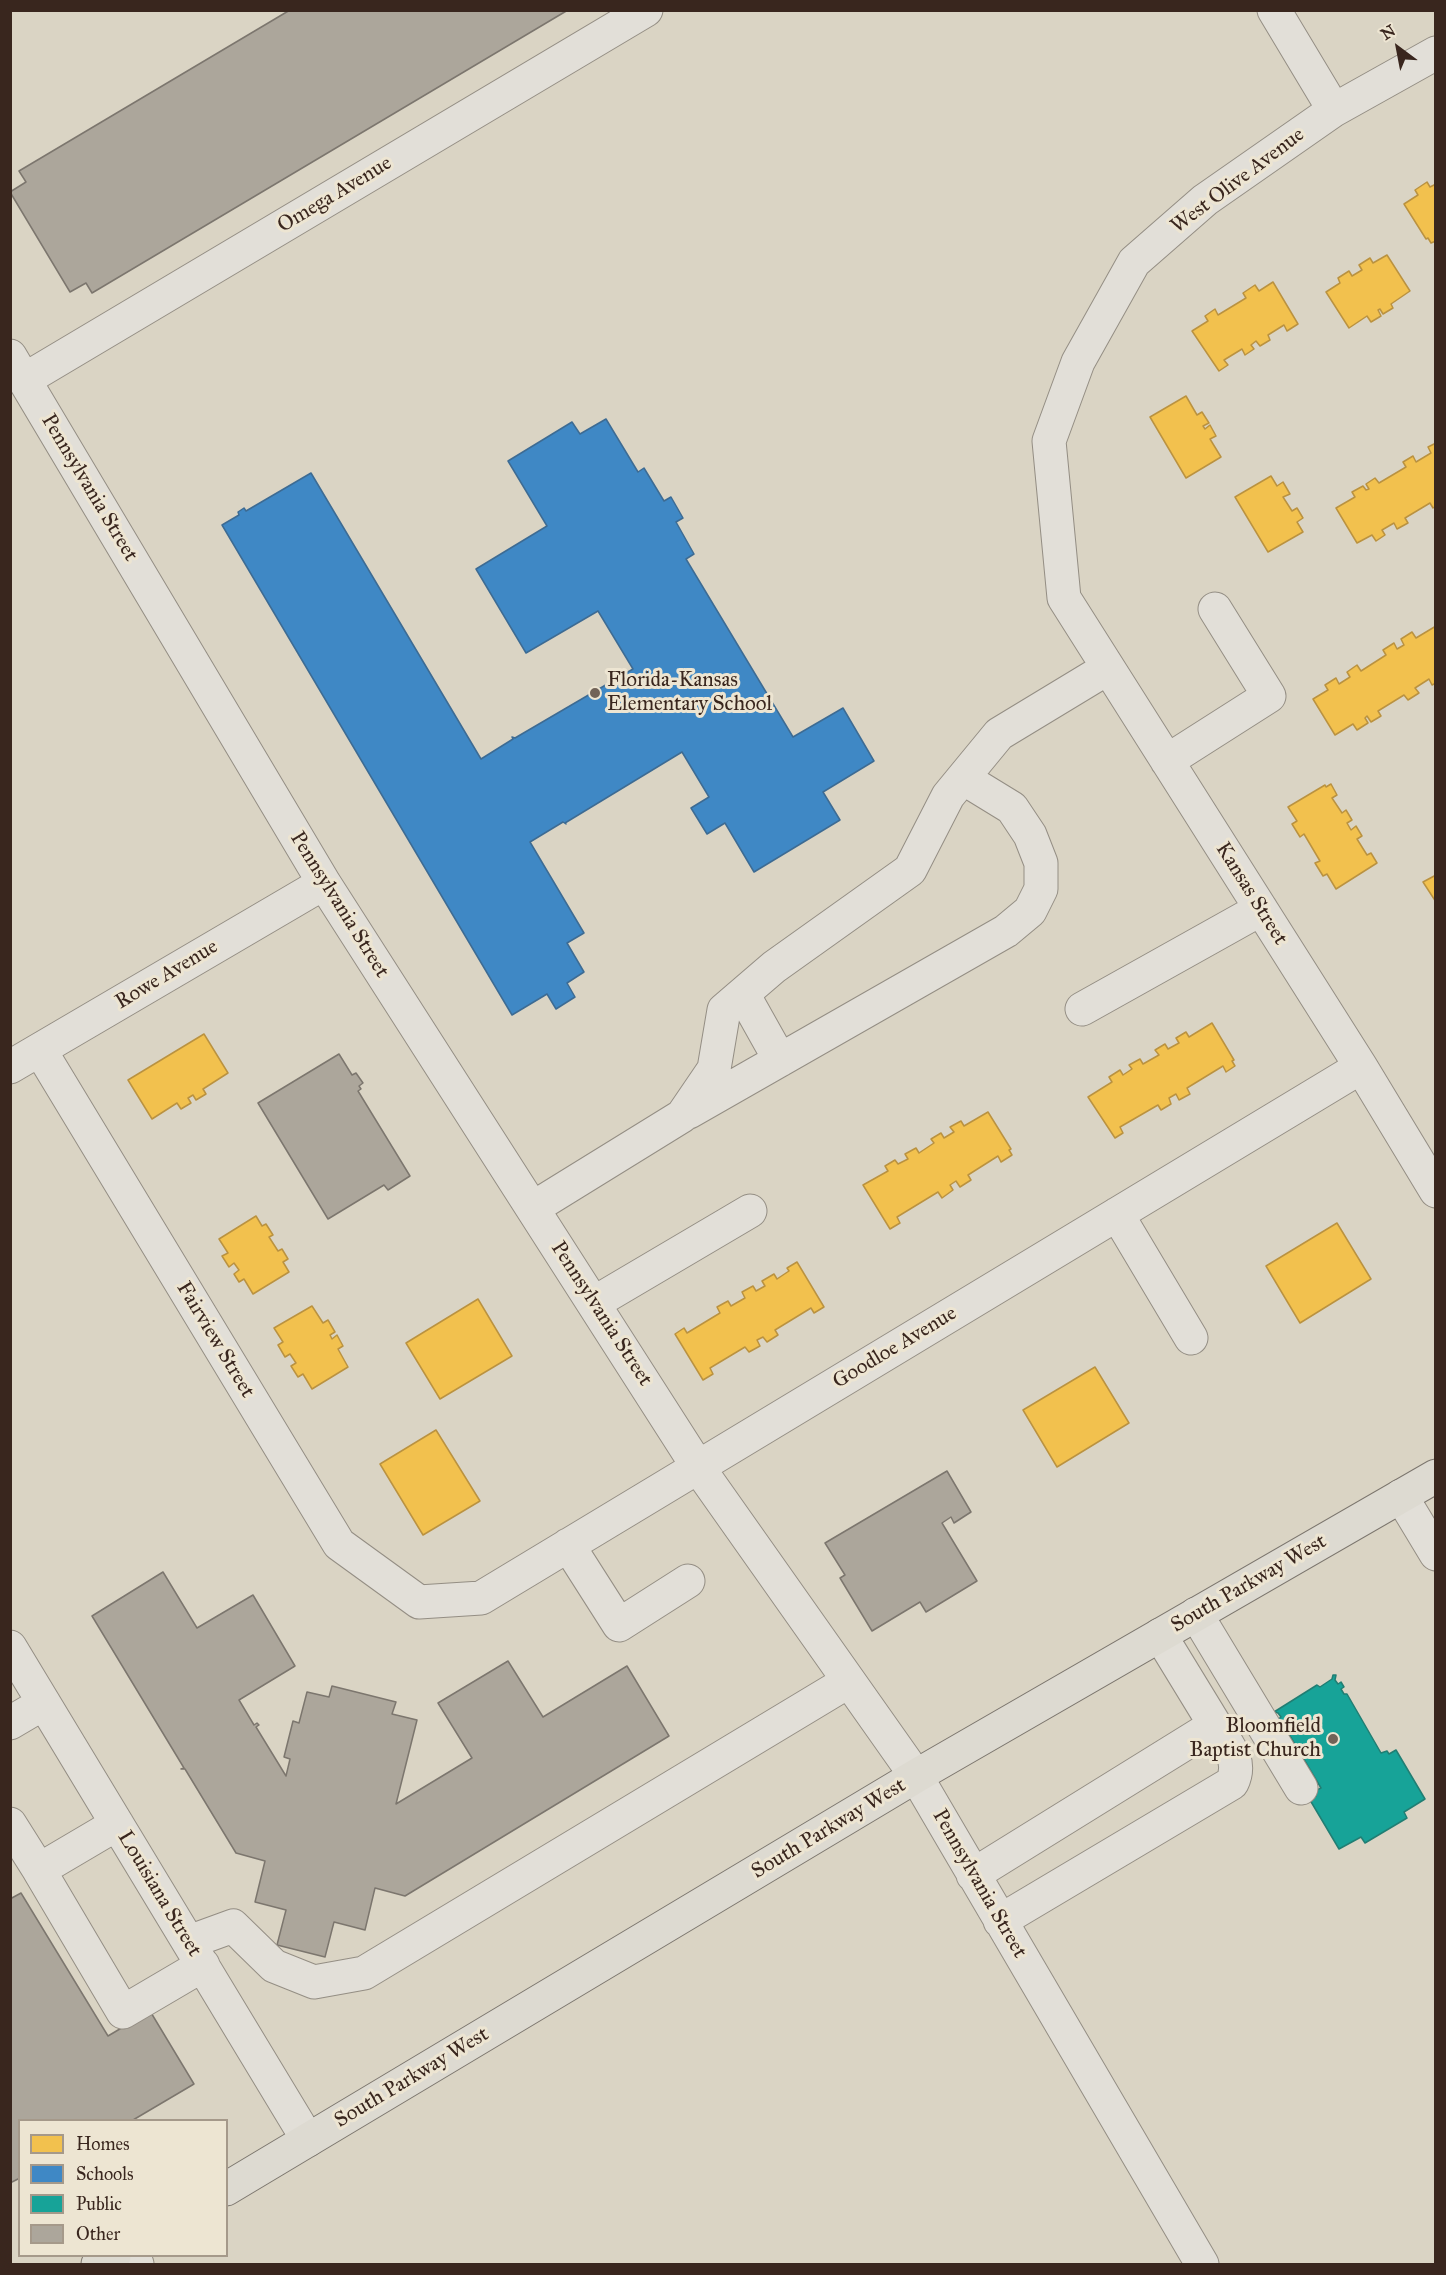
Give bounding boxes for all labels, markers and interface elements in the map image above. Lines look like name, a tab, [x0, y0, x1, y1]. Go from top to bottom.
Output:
north arrow	[1368, 18, 1428, 78]
text: N	[1377, 21, 1399, 44]
street label: West Olive Avenue	[1166, 123, 1310, 239]
street label: Omega Avenue	[273, 151, 397, 239]
street label: Pennsylvania Street	[35, 410, 143, 566]
place label: Florida-Kansas Elementary School	[607, 668, 772, 718]
marker: Florida-Kansas Elementary School	[588, 686, 602, 700]
street label: Pennsylvania Street	[284, 827, 394, 983]
street label: Kansas Street	[1210, 838, 1292, 950]
street label: Rowe Avenue	[111, 935, 223, 1015]
street label: Pennsylvania Street	[545, 1237, 657, 1391]
street label: Fairview Street	[170, 1277, 260, 1403]
street label: Goodloe Avenue	[828, 1301, 962, 1395]
street label: South Parkway West	[1167, 1529, 1331, 1639]
place label: Bloomfield Baptist Church	[1190, 1714, 1321, 1764]
marker: Bloomfield Baptist Church	[1326, 1732, 1340, 1746]
street label: South Parkway West	[747, 1773, 911, 1885]
street label: Pennsylvania Street	[926, 1805, 1032, 1963]
street label: Louisiana Street	[112, 1826, 206, 1962]
street label: South Parkway West	[330, 2022, 494, 2134]
legend	[18, 2119, 228, 2257]
text: Homes	[76, 2133, 130, 2155]
text: Schools	[76, 2163, 134, 2185]
text: Public	[76, 2193, 122, 2215]
text: Other	[76, 2223, 120, 2245]

